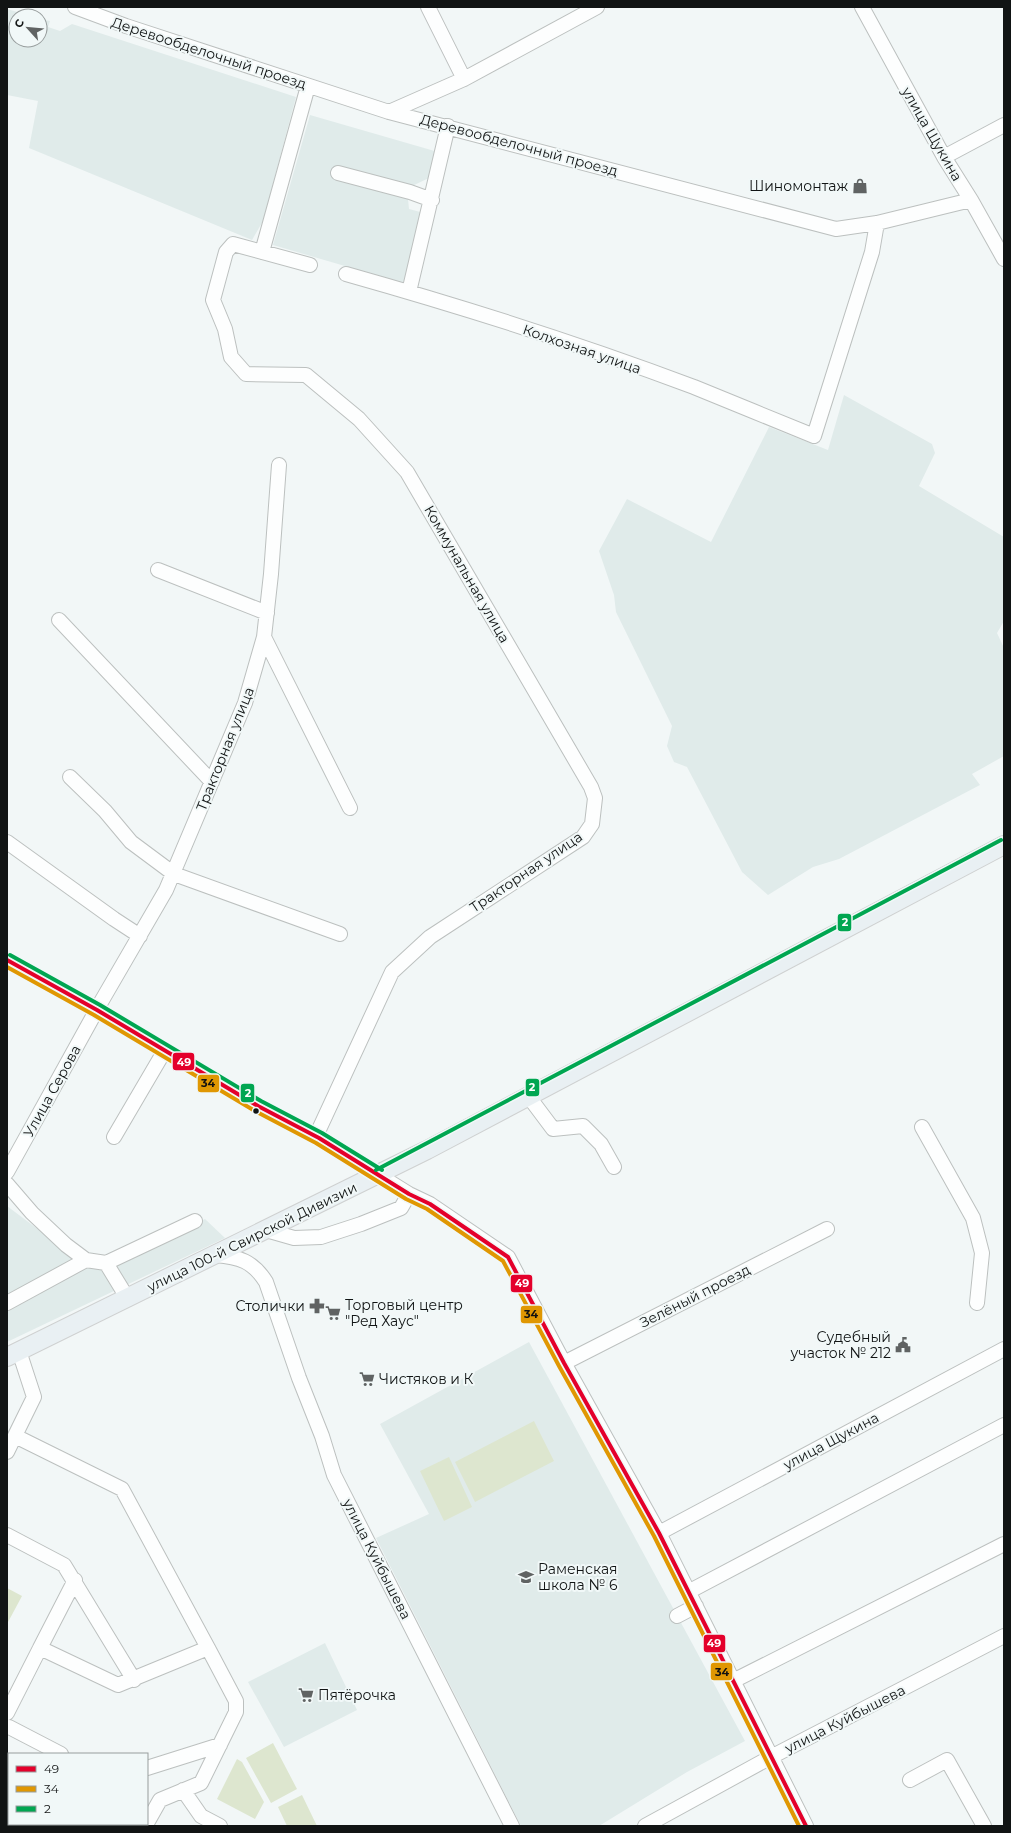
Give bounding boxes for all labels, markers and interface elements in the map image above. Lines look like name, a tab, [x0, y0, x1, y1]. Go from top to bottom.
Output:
north arrow	[8, 8, 48, 48]
street label: Деревообделочный проезд	[109, 13, 309, 93]
text: С	[11, 17, 27, 30]
street label: улица Щукина	[897, 83, 966, 184]
street label: Деревообделочный проезд	[418, 110, 620, 180]
place label: Шиномонтаж	[749, 177, 848, 195]
shop icon: Шиномонтаж	[851, 177, 869, 195]
street label: Колхозная улица	[520, 320, 644, 378]
street label: Коммунальная улица	[420, 502, 514, 646]
street label: Тракторная улица	[192, 684, 258, 814]
street label: Тракторная улица	[466, 828, 586, 916]
line badge: 2	[837, 913, 852, 932]
text: 2	[842, 915, 849, 929]
street label: Улица Серова	[19, 1042, 85, 1140]
line badge: 49	[172, 1052, 195, 1071]
text: 49	[177, 1055, 191, 1069]
line badge: 34	[197, 1074, 220, 1093]
text: 34	[200, 1076, 215, 1090]
line badge: 2	[525, 1078, 540, 1097]
text: 2	[529, 1080, 536, 1094]
line badge: 2	[240, 1083, 255, 1103]
text: 2	[245, 1086, 252, 1100]
unlabelled marker	[251, 1106, 261, 1116]
street label: улица 100-й Свирской Дивизии	[143, 1178, 360, 1296]
street label: Зелёный проезд	[637, 1260, 753, 1332]
line badge: 49	[510, 1274, 533, 1293]
text: 49	[515, 1276, 529, 1290]
place label: Торговый центр "Ред Хаус"	[345, 1296, 463, 1330]
place label: Столички	[235, 1297, 305, 1315]
pharmacy icon: Столички	[308, 1297, 326, 1315]
supermarket icon: Торговый центр "Ред Хаус"	[324, 1304, 342, 1322]
line badge: 34	[520, 1305, 543, 1324]
text: 34	[523, 1307, 538, 1321]
place label: Судебный участок № 212	[789, 1328, 891, 1362]
public building icon: Судебный участок № 212	[894, 1336, 912, 1354]
supermarket icon: Чистяков и К	[358, 1370, 376, 1388]
place label: Чистяков и К	[379, 1370, 474, 1388]
street label: улица Щукина	[779, 1408, 882, 1474]
street label: улица Куйбышева	[338, 1495, 415, 1622]
place label: Раменская школа № 6	[538, 1560, 618, 1594]
school or university icon: Раменская школа № 6	[517, 1568, 535, 1586]
line badge: 49	[703, 1634, 726, 1653]
text: 49	[707, 1636, 721, 1650]
line badge: 34	[710, 1662, 733, 1681]
text: 34	[714, 1665, 729, 1679]
street label: улица Куйбышева	[781, 1681, 908, 1758]
supermarket icon: Пятёрочка	[297, 1686, 315, 1704]
place label: Пятёрочка	[318, 1686, 396, 1704]
legend	[8, 1753, 148, 1825]
text: 49	[44, 1761, 59, 1776]
text: 34	[44, 1781, 59, 1796]
text: 2	[44, 1801, 51, 1816]

